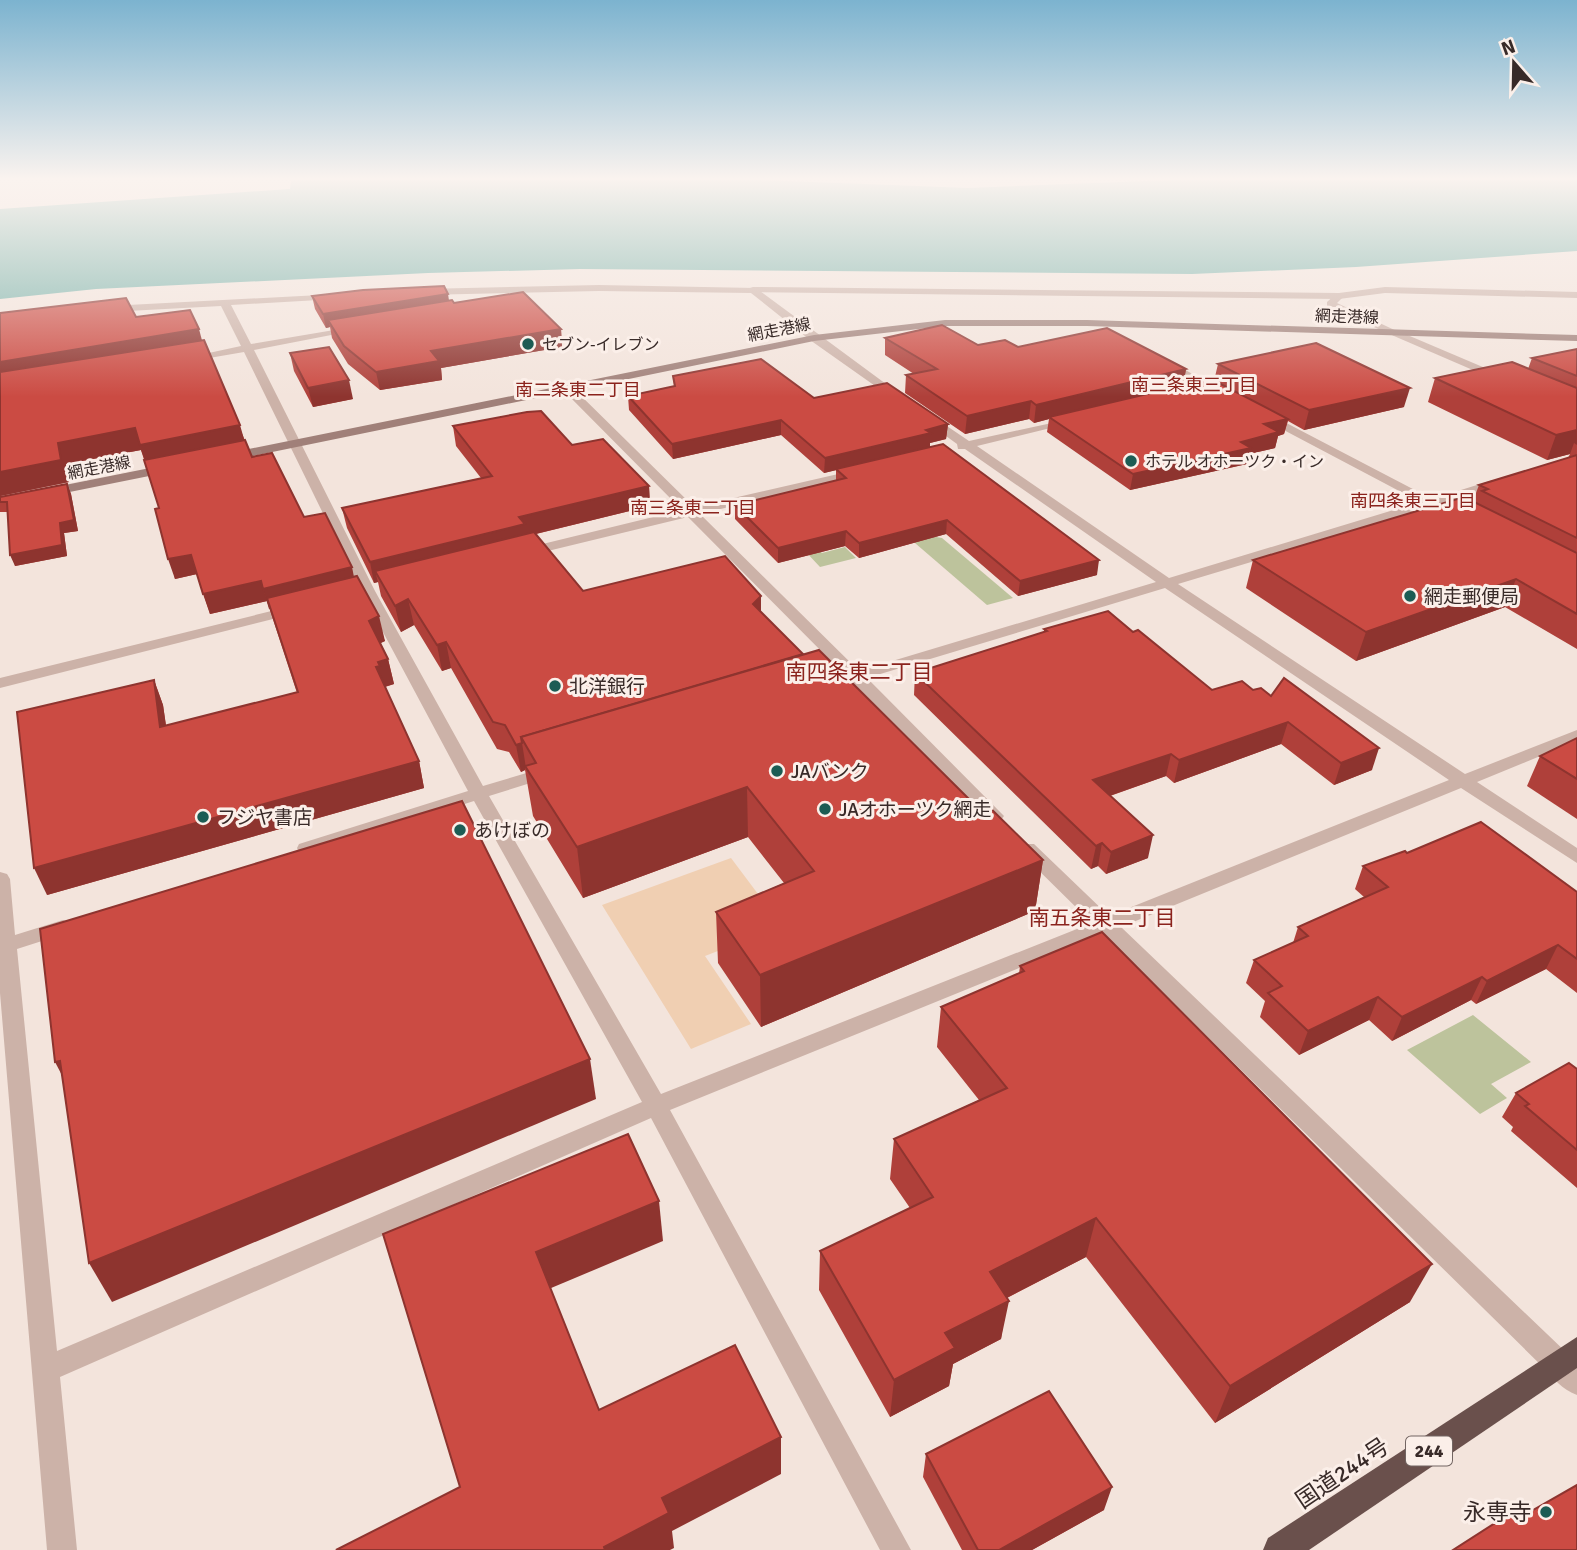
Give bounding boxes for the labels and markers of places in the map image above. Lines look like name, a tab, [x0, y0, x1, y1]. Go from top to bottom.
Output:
place label: セブン-イレブン	[542, 335, 660, 355]
marker: セブン-イレブン	[520, 336, 536, 352]
place label: ホテル オホーツク・イン	[1145, 452, 1324, 472]
marker: ホテル オホーツク・イン	[1123, 453, 1139, 469]
place label: 網走郵便局	[1424, 585, 1519, 609]
marker: 網走郵便局	[1402, 588, 1418, 604]
place label: 北洋銀行	[569, 675, 645, 699]
marker: 北洋銀行	[547, 678, 563, 694]
place label: JAバンク	[791, 760, 869, 784]
marker: JAバンク	[769, 763, 785, 779]
place label: JAオホーツク網走	[839, 798, 991, 822]
marker: JAオホーツク網走	[817, 801, 833, 817]
place label: フジヤ書店	[217, 806, 312, 830]
marker: フジヤ書店	[195, 809, 211, 825]
place label: あけぼの	[474, 819, 550, 843]
marker: あけぼの	[452, 822, 468, 838]
place label: 永専寺	[1463, 1498, 1532, 1527]
marker: 永専寺	[1538, 1504, 1554, 1520]

